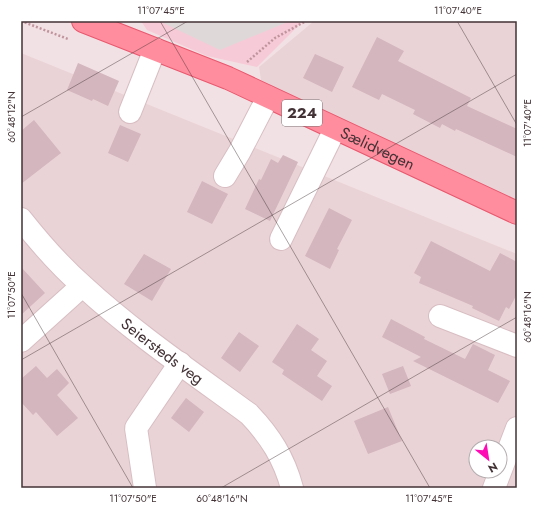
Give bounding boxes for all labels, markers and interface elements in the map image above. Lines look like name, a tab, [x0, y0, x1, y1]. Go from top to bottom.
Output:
text: 11°07'45"E	[137, 3, 185, 18]
text: 11°07'40"E	[434, 3, 482, 18]
text: 60°48'12"N	[4, 91, 19, 143]
text: 11°07'40"E	[520, 99, 535, 147]
road number: 224	[282, 100, 322, 126]
street label: Sælidvegen	[337, 121, 419, 175]
text: 11°07'50"E	[4, 271, 19, 319]
text: 60°48'16"N	[520, 291, 535, 343]
street label: Seiersteds veg	[116, 312, 209, 389]
north arrow	[468, 439, 508, 479]
text: N	[485, 459, 501, 477]
text: 11°07'50"E	[109, 491, 157, 506]
text: 60°48'16"N	[196, 491, 248, 506]
text: 11°07'45"E	[405, 491, 453, 506]

